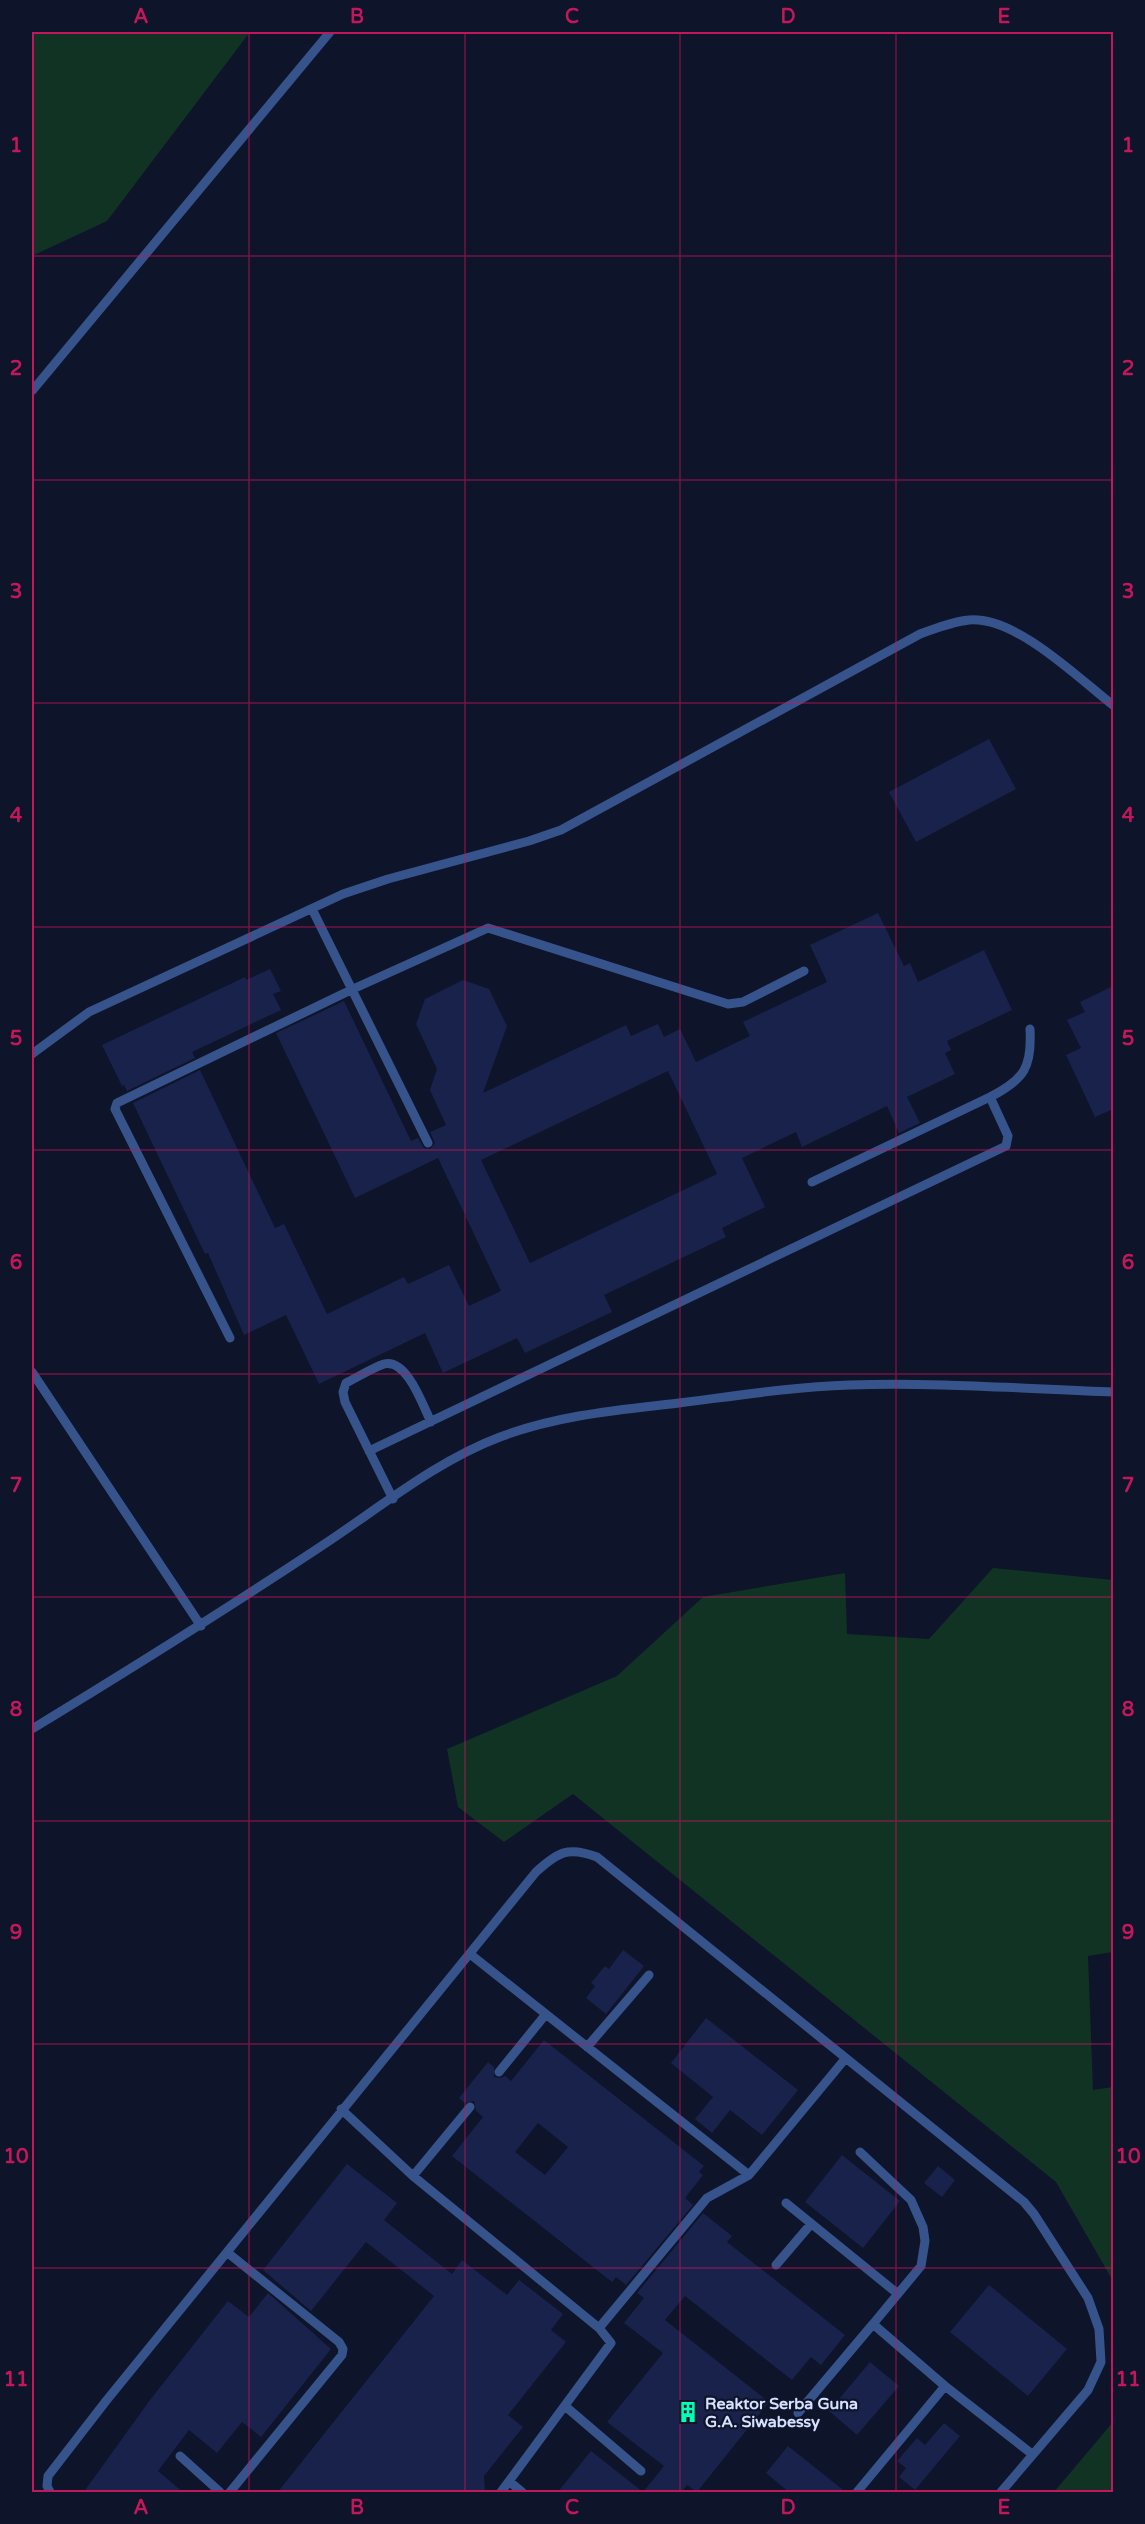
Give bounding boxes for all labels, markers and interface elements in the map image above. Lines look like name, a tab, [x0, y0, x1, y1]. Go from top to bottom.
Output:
text: A	[134, 5, 149, 29]
text: B	[350, 5, 364, 29]
text: C	[565, 5, 579, 29]
text: D	[780, 5, 796, 29]
text: E	[998, 5, 1011, 29]
text: 1	[10, 134, 22, 158]
text: 1	[1122, 134, 1134, 158]
text: 2	[10, 357, 22, 381]
text: 2	[1122, 357, 1134, 381]
text: 3	[10, 580, 22, 604]
text: 3	[1122, 580, 1134, 604]
text: 4	[10, 804, 23, 828]
text: 4	[1122, 804, 1135, 828]
text: 5	[10, 1027, 22, 1051]
text: 5	[1122, 1027, 1134, 1051]
text: 6	[10, 1251, 22, 1275]
text: 6	[1122, 1251, 1134, 1275]
text: 7	[10, 1474, 22, 1498]
text: 7	[1122, 1474, 1134, 1498]
text: 8	[10, 1698, 22, 1722]
text: 8	[1122, 1698, 1134, 1722]
text: 9	[10, 1921, 22, 1945]
text: 9	[1122, 1921, 1134, 1945]
text: 10	[3, 2145, 29, 2169]
text: 10	[1115, 2145, 1141, 2169]
text: 11	[3, 2368, 29, 2392]
text: 11	[1115, 2368, 1141, 2392]
place label: Reaktor Serba Guna G.A. Siwabessy	[705, 2394, 858, 2432]
building icon: Reaktor Serba Guna G.A. Siwabessy	[676, 2400, 700, 2424]
text: A	[134, 2496, 149, 2520]
text: B	[350, 2496, 364, 2520]
text: C	[565, 2496, 579, 2520]
text: D	[780, 2496, 796, 2520]
text: E	[998, 2496, 1011, 2520]

